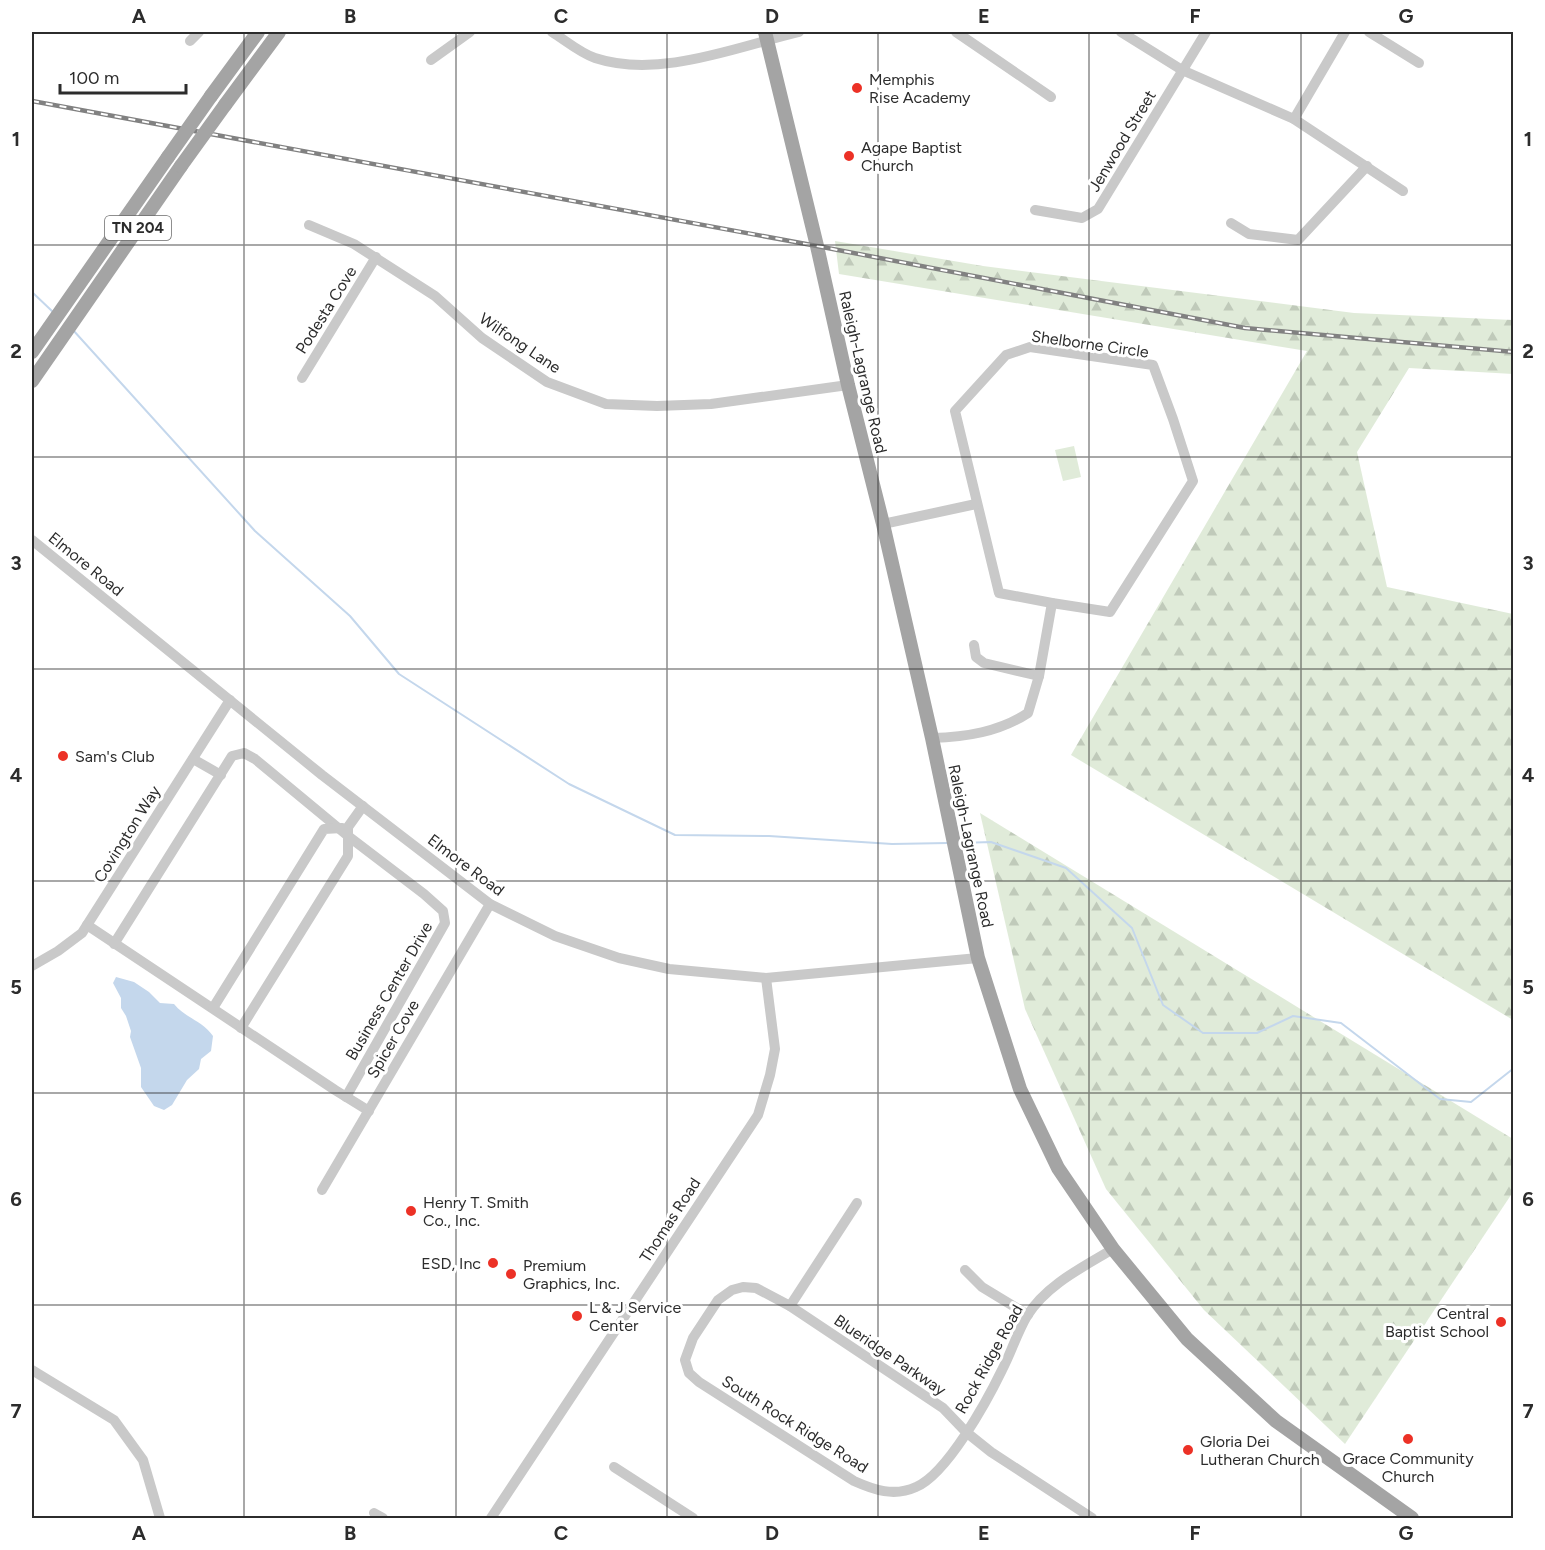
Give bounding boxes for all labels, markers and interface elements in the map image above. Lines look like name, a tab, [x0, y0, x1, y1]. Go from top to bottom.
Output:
text: A	[132, 4, 147, 28]
text: B	[344, 4, 356, 28]
text: C	[554, 4, 568, 28]
text: D	[765, 4, 779, 28]
text: E	[978, 4, 990, 28]
text: F	[1189, 4, 1201, 28]
text: G	[1399, 4, 1414, 28]
scale bar	[60, 57, 186, 95]
text: 100 m	[69, 67, 119, 89]
place label: Memphis Rise Academy	[869, 70, 971, 107]
marker: Memphis Rise Academy	[850, 81, 864, 95]
street label: Jenwood Street	[1084, 87, 1160, 195]
text: 1	[12, 127, 20, 151]
text: 1	[1524, 127, 1532, 151]
place label: Agape Baptist Church	[861, 138, 962, 175]
marker: Agape Baptist Church	[842, 149, 856, 163]
road number: TN 204	[105, 216, 171, 240]
street label: Podesta Cove	[292, 263, 361, 357]
street label: Raleigh-Lagrange Road	[835, 289, 891, 455]
street label: Wilfong Lane	[476, 309, 565, 377]
street label: Shelborne Circle	[1030, 326, 1150, 362]
text: 2	[10, 339, 22, 363]
text: 2	[1522, 339, 1534, 363]
street label: Elmore Road	[45, 528, 127, 600]
text: 3	[10, 551, 22, 575]
text: 3	[1522, 551, 1534, 575]
place label: Sam's Club	[75, 747, 155, 766]
marker: Sam's Club	[56, 749, 70, 763]
text: 4	[10, 763, 23, 787]
street label: Raleigh-Lagrange Road	[944, 763, 998, 929]
text: 4	[1522, 763, 1535, 787]
street label: Covington Way	[90, 782, 165, 886]
street label: Elmore Road	[424, 830, 508, 900]
street label: Business Center Drive	[342, 918, 437, 1064]
text: 5	[10, 975, 22, 999]
text: 5	[1522, 975, 1534, 999]
street label: Spicer Cove	[363, 996, 423, 1082]
street label: Thomas Road	[636, 1174, 704, 1266]
text: 6	[10, 1187, 22, 1211]
text: 6	[1522, 1187, 1534, 1211]
place label: Henry T. Smith Co., Inc.	[423, 1193, 529, 1230]
marker: Henry T. Smith Co., Inc.	[404, 1204, 418, 1218]
place label: ESD, Inc	[421, 1254, 481, 1273]
marker: ESD, Inc	[486, 1256, 500, 1270]
place label: Premium Graphics, Inc.	[523, 1256, 620, 1293]
marker: Premium Graphics, Inc.	[504, 1267, 518, 1281]
place label: L & J Service Center	[589, 1298, 681, 1335]
street label: Rock Ridge Road	[951, 1301, 1027, 1417]
place label: Central Baptist School	[1385, 1304, 1489, 1341]
marker: L & J Service Center	[570, 1309, 584, 1323]
street label: Blueridge Parkway	[830, 1311, 950, 1400]
marker: Central Baptist School	[1494, 1315, 1508, 1329]
street label: South Rock Ridge Road	[718, 1371, 872, 1477]
text: 7	[10, 1399, 22, 1423]
text: 7	[1522, 1399, 1534, 1423]
place label: Gloria Dei Lutheran Church	[1200, 1432, 1320, 1469]
marker: Grace Community Church	[1401, 1432, 1415, 1446]
marker: Gloria Dei Lutheran Church	[1181, 1443, 1195, 1457]
place label: Grace Community Church	[1342, 1449, 1474, 1486]
text: A	[132, 1521, 147, 1545]
text: B	[344, 1521, 356, 1545]
text: C	[554, 1521, 568, 1545]
text: D	[765, 1521, 779, 1545]
text: E	[978, 1521, 990, 1545]
text: F	[1189, 1521, 1201, 1545]
text: G	[1399, 1521, 1414, 1545]

